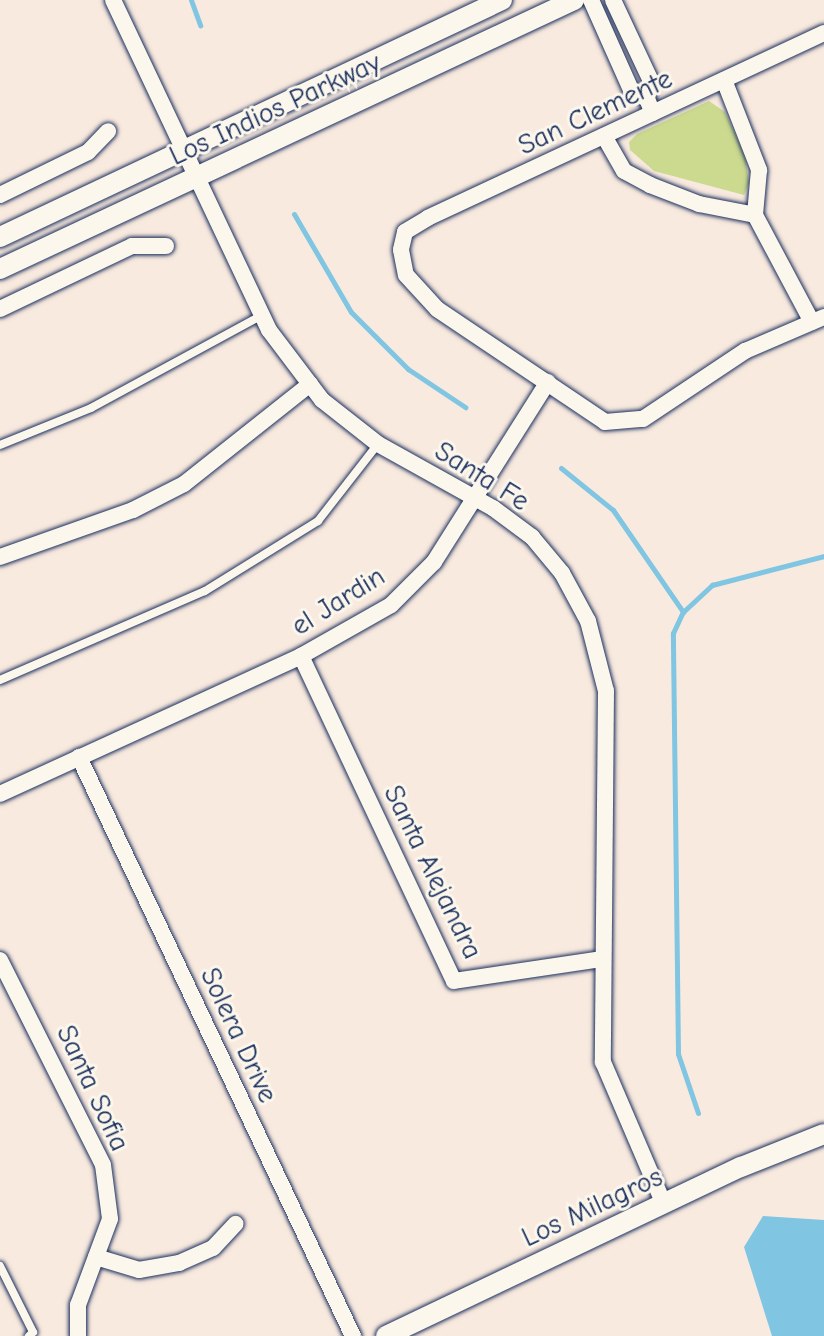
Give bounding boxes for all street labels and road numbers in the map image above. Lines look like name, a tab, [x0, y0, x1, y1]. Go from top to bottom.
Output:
street label: Los Indios Parkway	[164, 45, 386, 173]
street label: San Clemente	[513, 62, 677, 162]
street label: Santa Fe	[429, 434, 535, 518]
street label: el Jardin	[285, 559, 391, 643]
street label: Santa Alejandra	[376, 780, 490, 964]
street label: Solera Drive	[193, 962, 285, 1108]
street label: Santa Sofia	[49, 1020, 137, 1156]
street label: Los Milagros	[516, 1160, 668, 1254]

